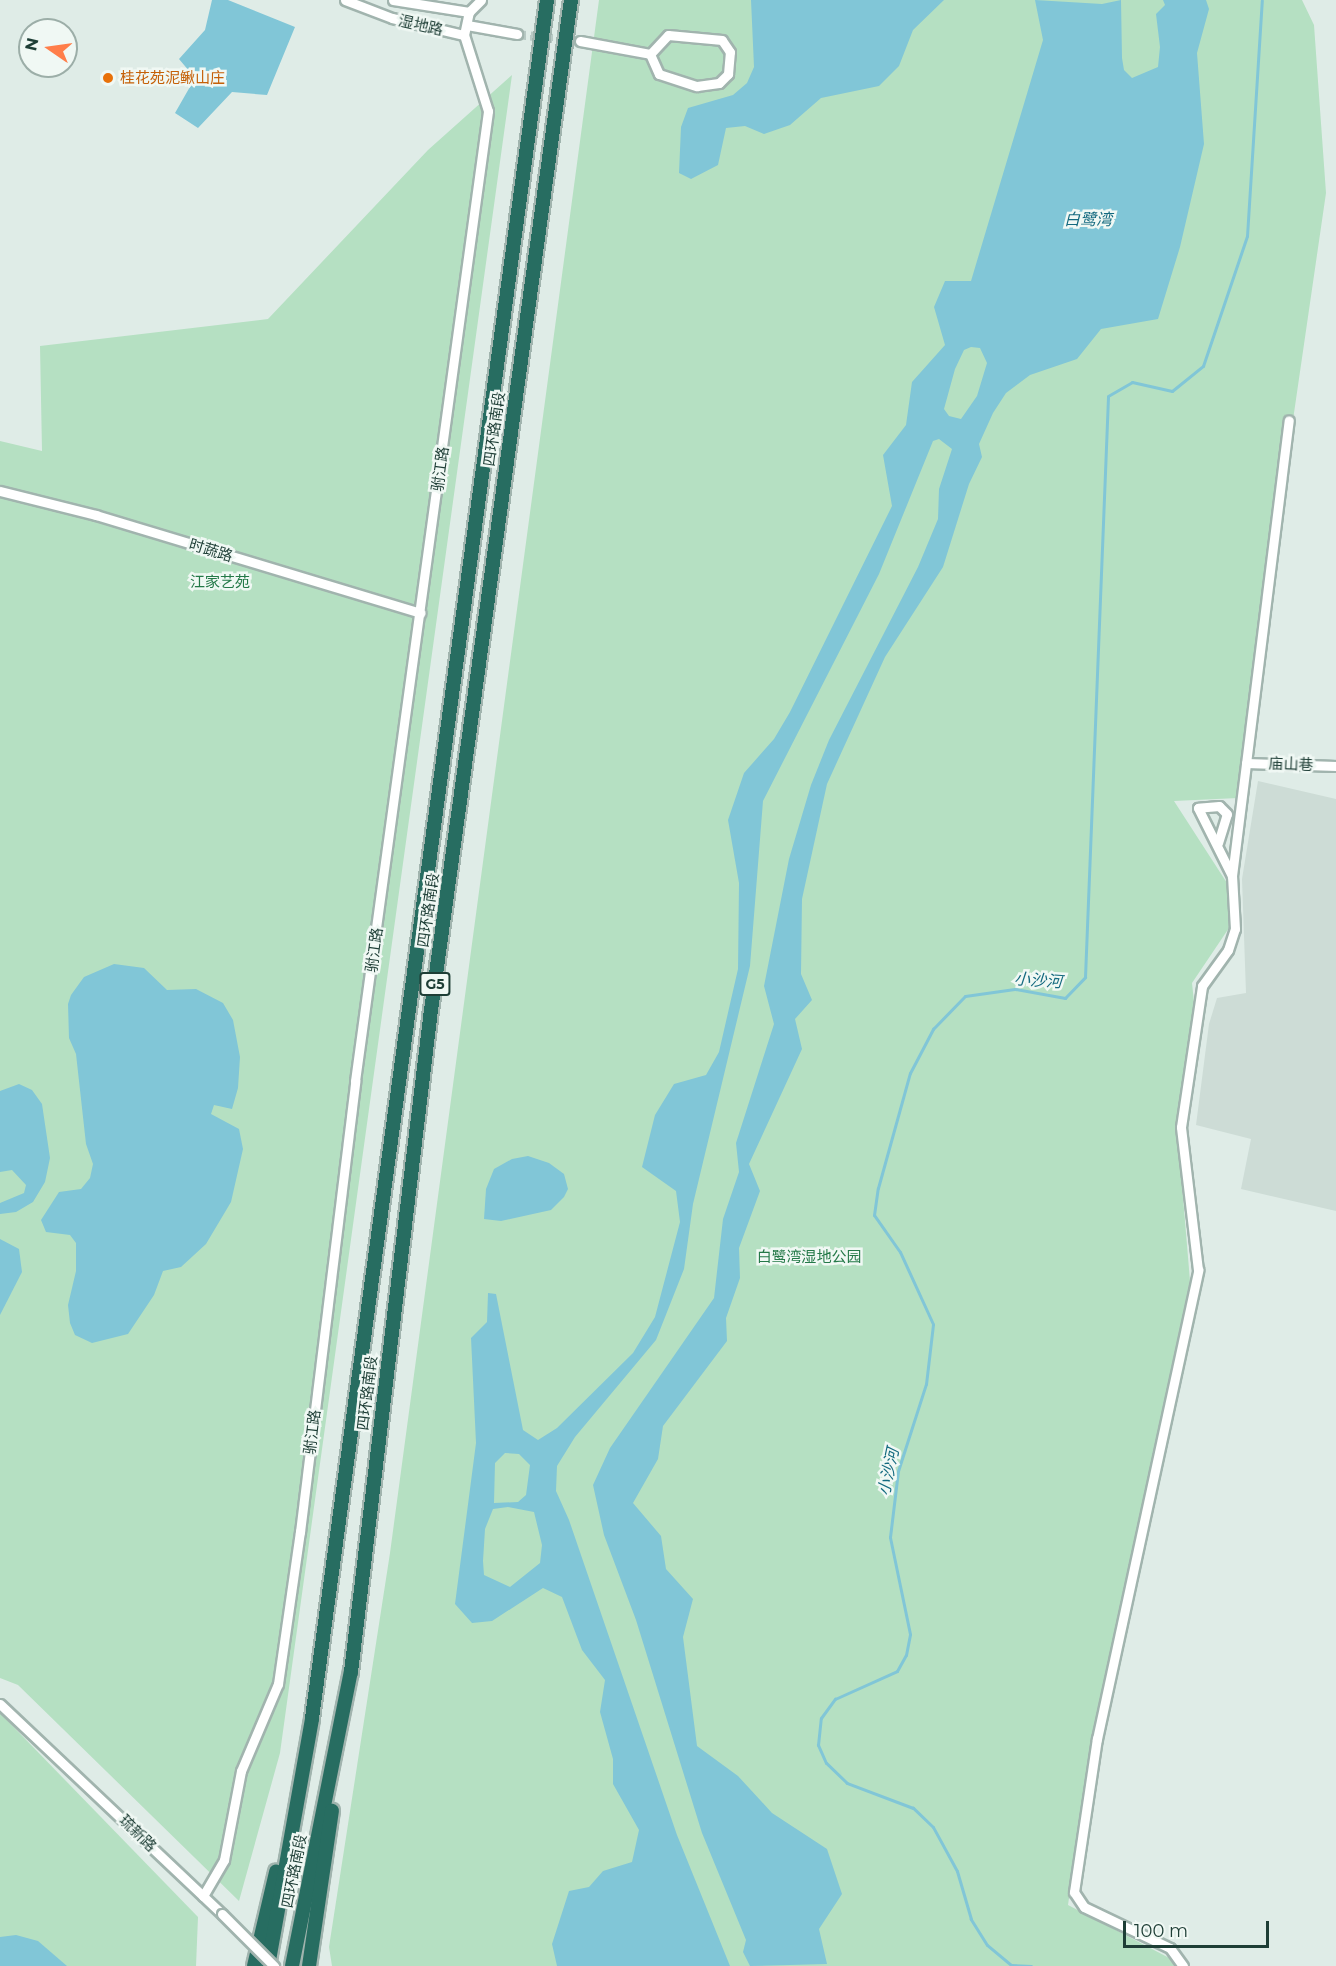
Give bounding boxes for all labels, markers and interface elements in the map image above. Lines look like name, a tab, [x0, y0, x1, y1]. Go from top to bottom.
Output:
street label: 湿地路	[397, 11, 445, 39]
north arrow	[18, 18, 78, 78]
text: N	[21, 36, 43, 53]
place label: 桂花苑泥鳅山庄	[120, 69, 225, 87]
marker: 桂花苑泥鳅山庄	[101, 71, 115, 85]
water label: 白鹭湾	[1064, 210, 1112, 230]
street label: 四环路南段	[480, 391, 508, 467]
street label: 驸江路	[428, 445, 452, 493]
street label: 时蔬路	[187, 535, 235, 565]
park label: 江家艺苑	[190, 573, 250, 591]
street label: 庙山巷	[1268, 754, 1314, 774]
street label: 四环路南段	[414, 872, 442, 948]
street label: 驸江路	[362, 926, 386, 974]
water label: 小沙河	[1013, 970, 1063, 992]
road number: G5	[418, 973, 452, 995]
park label: 白鹭湾湿地公园	[757, 1248, 861, 1266]
street label: 四环路南段	[353, 1355, 381, 1431]
street label: 驸江路	[300, 1409, 324, 1455]
water label: 小沙河	[875, 1447, 903, 1497]
street label: 琉新路	[116, 1811, 160, 1855]
street label: 四环路南段	[278, 1832, 310, 1910]
scale bar	[1126, 1909, 1272, 1947]
text: 100 m	[1134, 1920, 1188, 1942]

